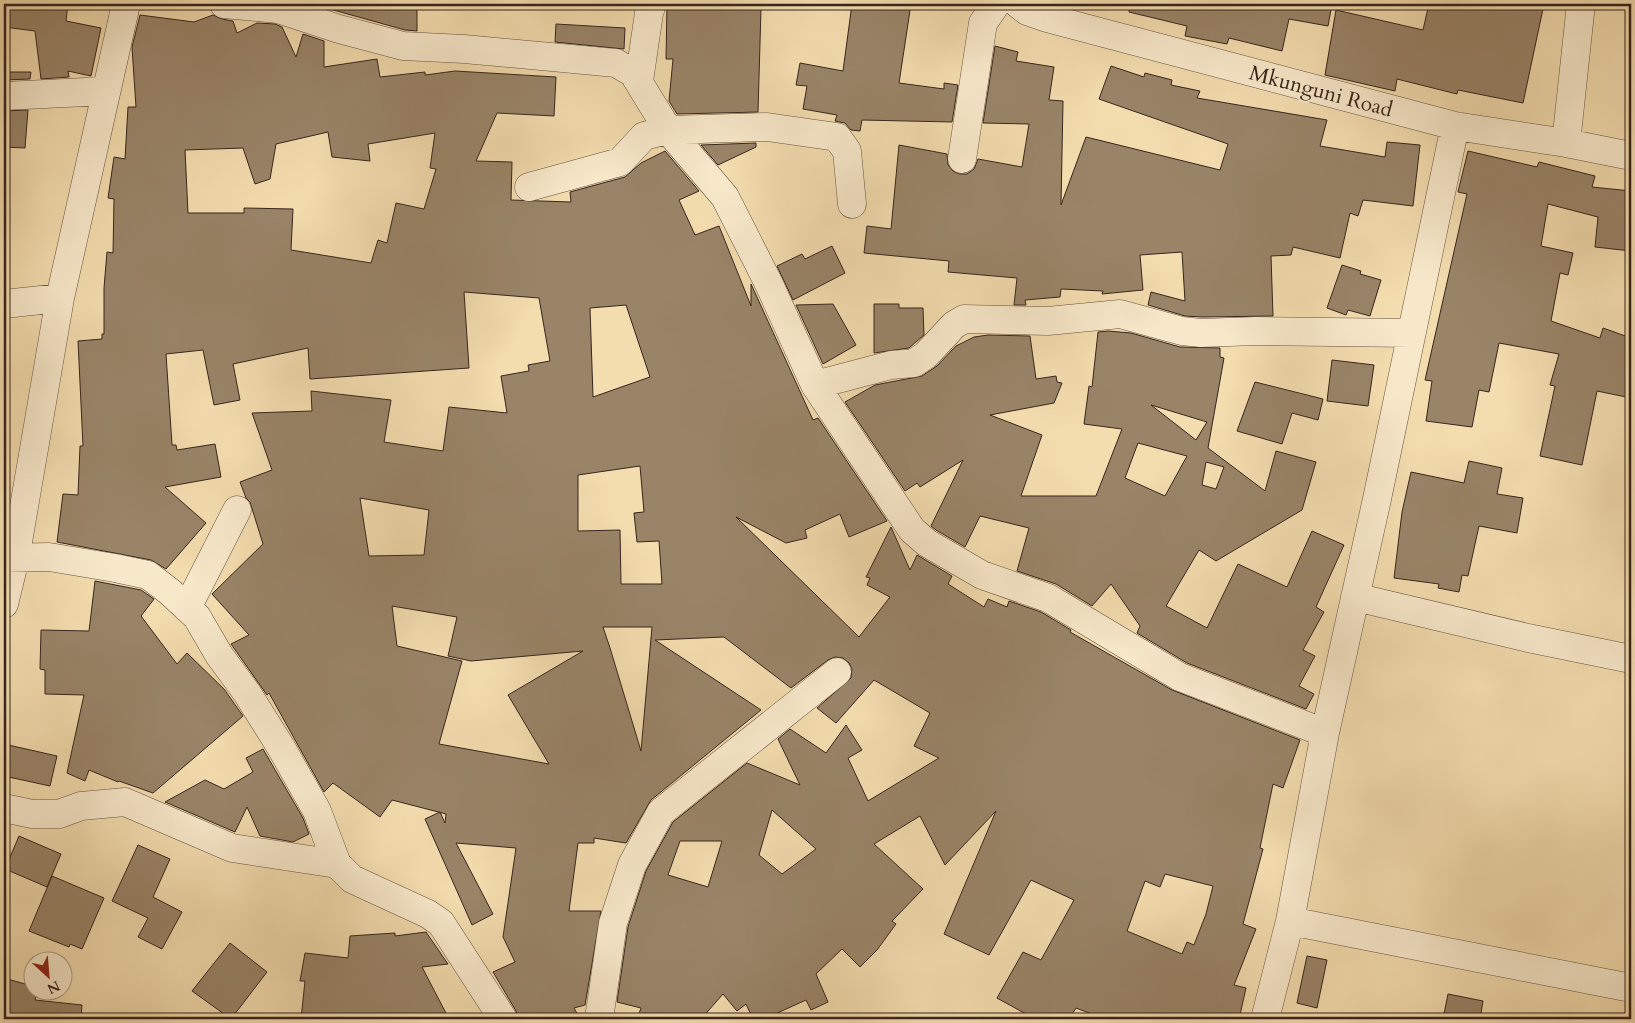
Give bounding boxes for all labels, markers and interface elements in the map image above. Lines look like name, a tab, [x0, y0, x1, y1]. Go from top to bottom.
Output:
street label: Mkunguni Road	[1246, 58, 1396, 125]
north arrow	[22, 950, 72, 1000]
text: N	[44, 976, 63, 998]

